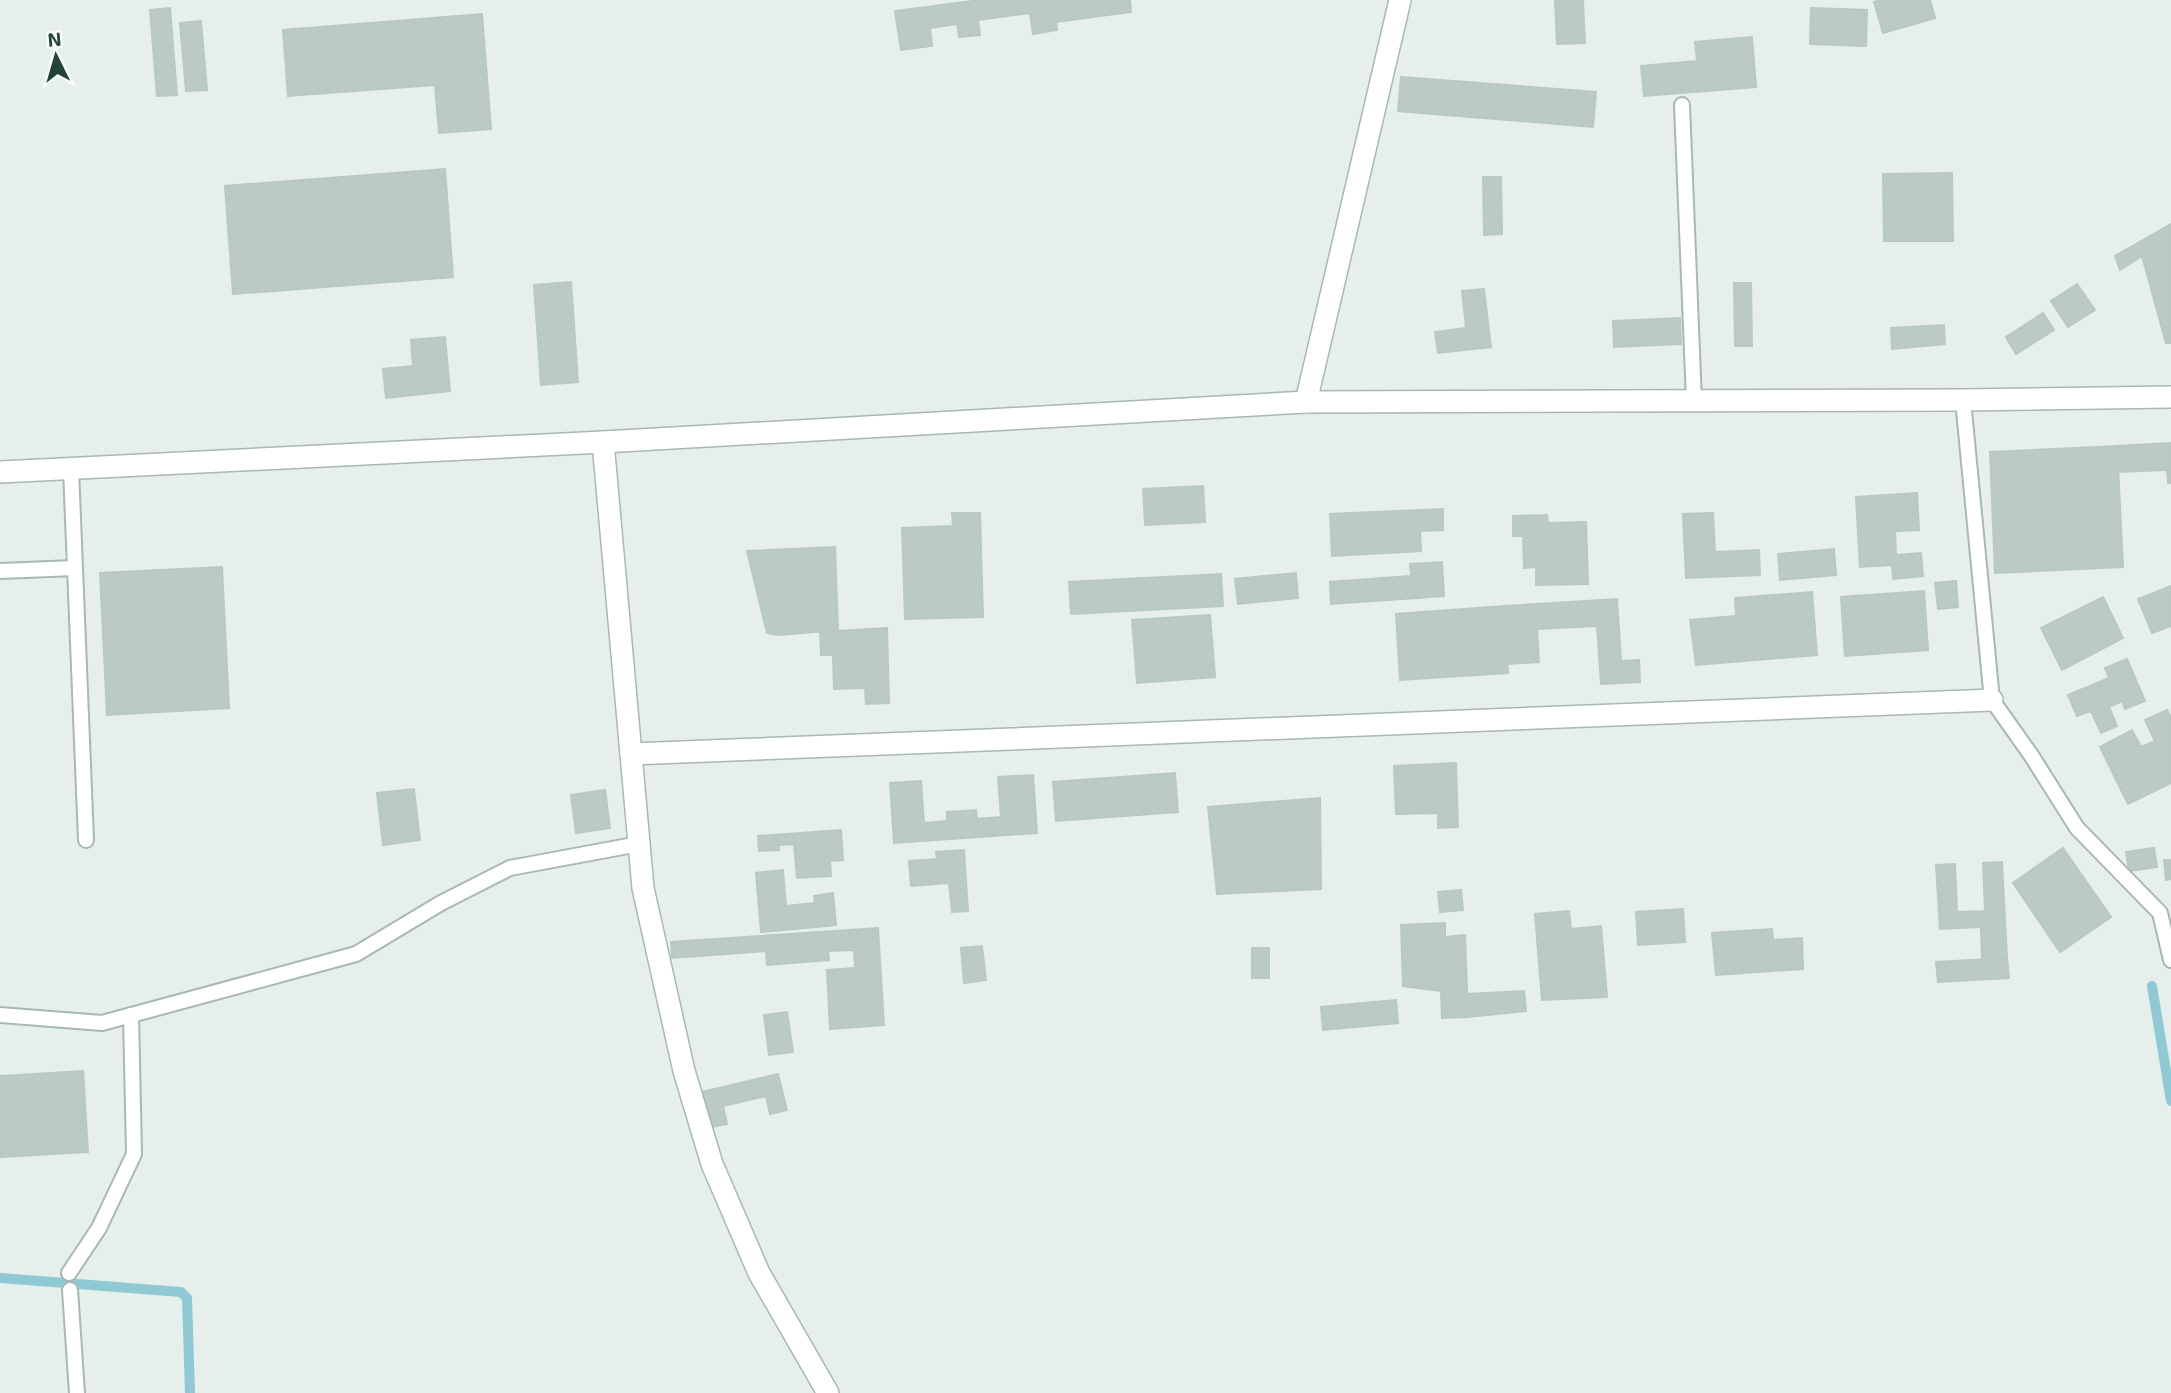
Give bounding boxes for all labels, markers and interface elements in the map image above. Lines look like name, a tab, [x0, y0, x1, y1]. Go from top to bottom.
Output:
north arrow	[21, 21, 91, 91]
text: N	[47, 27, 62, 51]

